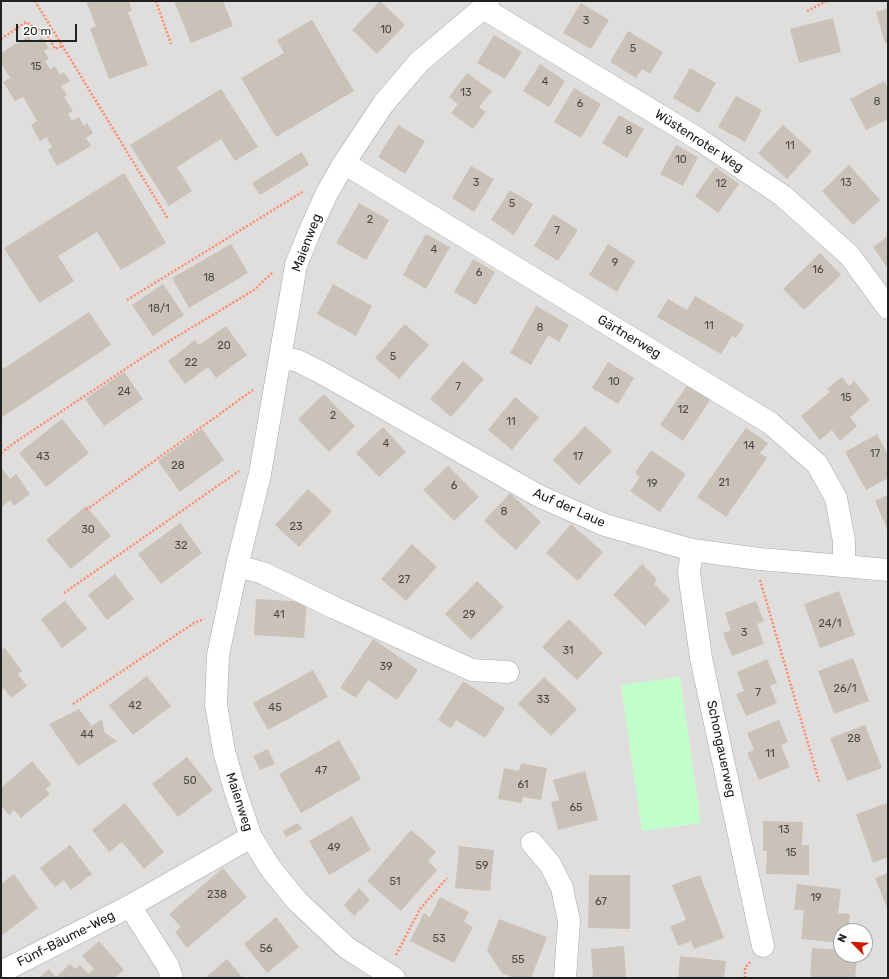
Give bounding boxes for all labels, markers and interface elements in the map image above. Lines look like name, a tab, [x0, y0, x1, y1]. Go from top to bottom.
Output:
house number: 3	[583, 14, 589, 28]
scale bar	[18, 16, 79, 42]
house number: 10	[380, 23, 392, 37]
text: 20 m	[23, 24, 51, 38]
house number: 5	[630, 42, 636, 56]
house number: 15	[30, 60, 42, 74]
house number: 4	[542, 75, 548, 89]
house number: 13	[460, 86, 472, 100]
house number: 8	[874, 95, 880, 109]
house number: 6	[577, 97, 583, 111]
street label: Wüstenroter Weg	[652, 106, 746, 176]
house number: 8	[626, 124, 632, 138]
house number: 11	[785, 139, 795, 153]
house number: 10	[675, 153, 687, 167]
house number: 3	[473, 176, 479, 190]
house number: 13	[840, 176, 852, 190]
house number: 12	[715, 177, 727, 191]
house number: 5	[509, 197, 515, 211]
street label: Maienweg	[289, 212, 325, 274]
house number: 2	[367, 213, 373, 227]
house number: 7	[554, 224, 560, 238]
house number: 4	[431, 243, 437, 257]
house number: 9	[612, 256, 618, 270]
house number: 16	[812, 263, 824, 277]
house number: 6	[476, 266, 482, 280]
house number: 18	[203, 271, 215, 285]
house number: 18/1	[148, 302, 170, 316]
street label: Gärtnerweg	[594, 312, 664, 362]
house number: 11	[704, 319, 714, 333]
house number: 8	[537, 321, 543, 335]
house number: 20	[217, 339, 231, 353]
house number: 5	[390, 350, 396, 364]
house number: 22	[185, 356, 197, 370]
house number: 10	[608, 375, 620, 389]
house number: 7	[455, 380, 461, 394]
house number: 24	[117, 385, 131, 399]
house number: 15	[840, 391, 852, 405]
house number: 12	[677, 403, 689, 417]
house number: 2	[330, 409, 336, 423]
house number: 11	[506, 415, 516, 429]
house number: 4	[383, 437, 389, 451]
house number: 14	[743, 439, 755, 453]
house number: 17	[870, 447, 880, 461]
house number: 43	[36, 450, 50, 464]
house number: 17	[573, 450, 583, 464]
house number: 28	[171, 459, 185, 473]
house number: 21	[718, 476, 730, 490]
house number: 19	[646, 477, 658, 491]
house number: 6	[451, 479, 457, 493]
street label: Auf der Laue	[530, 485, 608, 531]
house number: 8	[501, 505, 507, 519]
house number: 23	[289, 520, 303, 534]
house number: 30	[81, 523, 95, 537]
house number: 32	[174, 539, 188, 553]
house number: 27	[398, 573, 410, 587]
house number: 41	[273, 608, 285, 622]
house number: 29	[463, 608, 475, 622]
house number: 24/1	[818, 617, 842, 631]
house number: 3	[741, 626, 747, 640]
house number: 31	[562, 644, 574, 658]
house number: 39	[379, 660, 393, 674]
house number: 26/1	[833, 682, 857, 696]
house number: 7	[755, 686, 761, 700]
house number: 33	[536, 693, 550, 707]
house number: 42	[128, 699, 142, 713]
street label: Schongauerweg	[703, 699, 739, 799]
house number: 45	[268, 701, 282, 715]
house number: 44	[80, 728, 94, 742]
house number: 28	[847, 732, 861, 746]
house number: 11	[765, 747, 775, 761]
house number: 47	[315, 764, 327, 778]
street label: Maienweg	[222, 771, 256, 833]
house number: 50	[183, 774, 197, 788]
house number: 61	[517, 778, 529, 792]
house number: 65	[569, 801, 583, 815]
house number: 13	[778, 823, 790, 837]
house number: 49	[327, 841, 341, 855]
house number: 15	[785, 846, 797, 860]
house number: 59	[475, 859, 489, 873]
house number: 51	[389, 875, 401, 889]
house number: 238	[207, 888, 227, 902]
house number: 19	[810, 891, 822, 905]
house number: 67	[595, 895, 607, 909]
street label: Fünf-Bäume-Weg	[15, 908, 117, 970]
north arrow	[833, 923, 873, 963]
house number: 53	[432, 932, 446, 946]
text: N	[835, 932, 850, 945]
house number: 56	[259, 942, 273, 956]
house number: 55	[511, 953, 525, 967]

